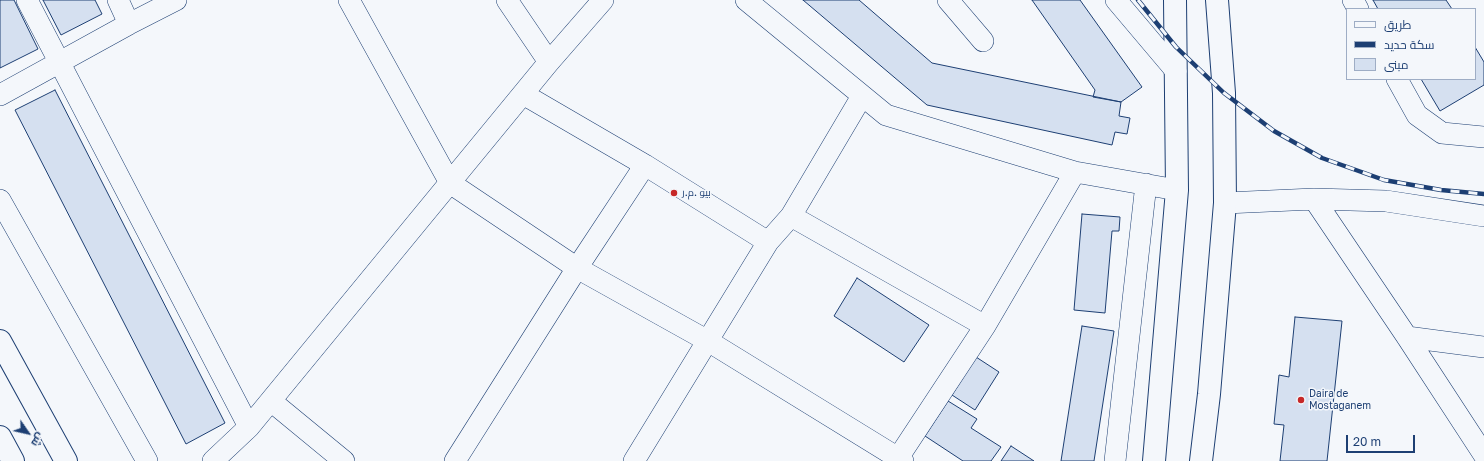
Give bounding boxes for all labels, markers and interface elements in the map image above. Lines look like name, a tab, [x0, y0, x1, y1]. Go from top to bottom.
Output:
legend	[1346, 8, 1476, 80]
text: طريق	[1384, 17, 1411, 32]
text: سكة حديد	[1384, 37, 1434, 52]
text: مبنى	[1384, 57, 1409, 72]
place label: بيو .م.ر	[682, 187, 711, 199]
marker: بيو .م.ر	[669, 188, 679, 198]
place label: Daira de Mostaganem	[1309, 388, 1371, 412]
marker: Daira de Mostaganem	[1296, 395, 1306, 405]
north arrow	[8, 413, 48, 453]
scale bar	[1348, 427, 1417, 453]
text: ش	[29, 431, 48, 449]
text: 20 m	[1353, 434, 1381, 449]

